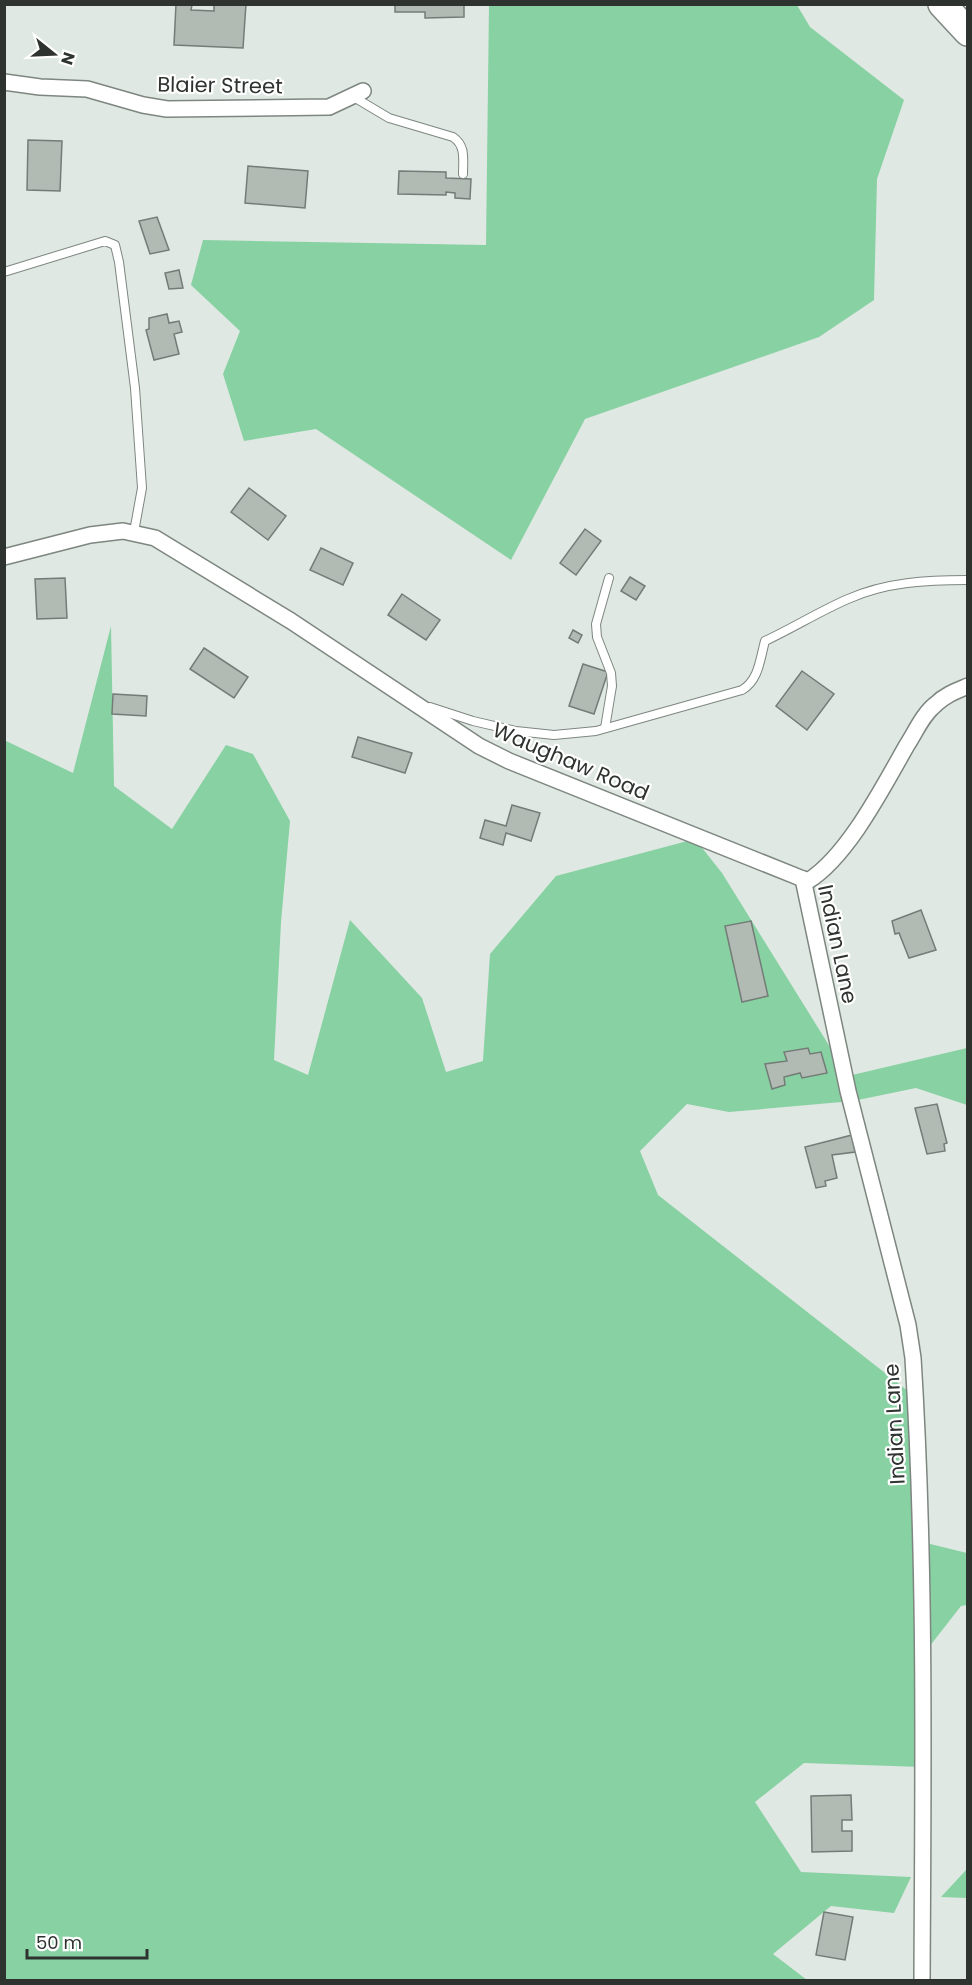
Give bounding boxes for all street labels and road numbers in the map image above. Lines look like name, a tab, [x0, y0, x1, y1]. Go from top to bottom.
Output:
street label: Blaier Street	[157, 69, 283, 101]
street label: Waughaw Road	[488, 715, 654, 807]
street label: Indian Lane	[811, 882, 865, 1006]
street label: Indian Lane	[876, 1363, 912, 1485]

